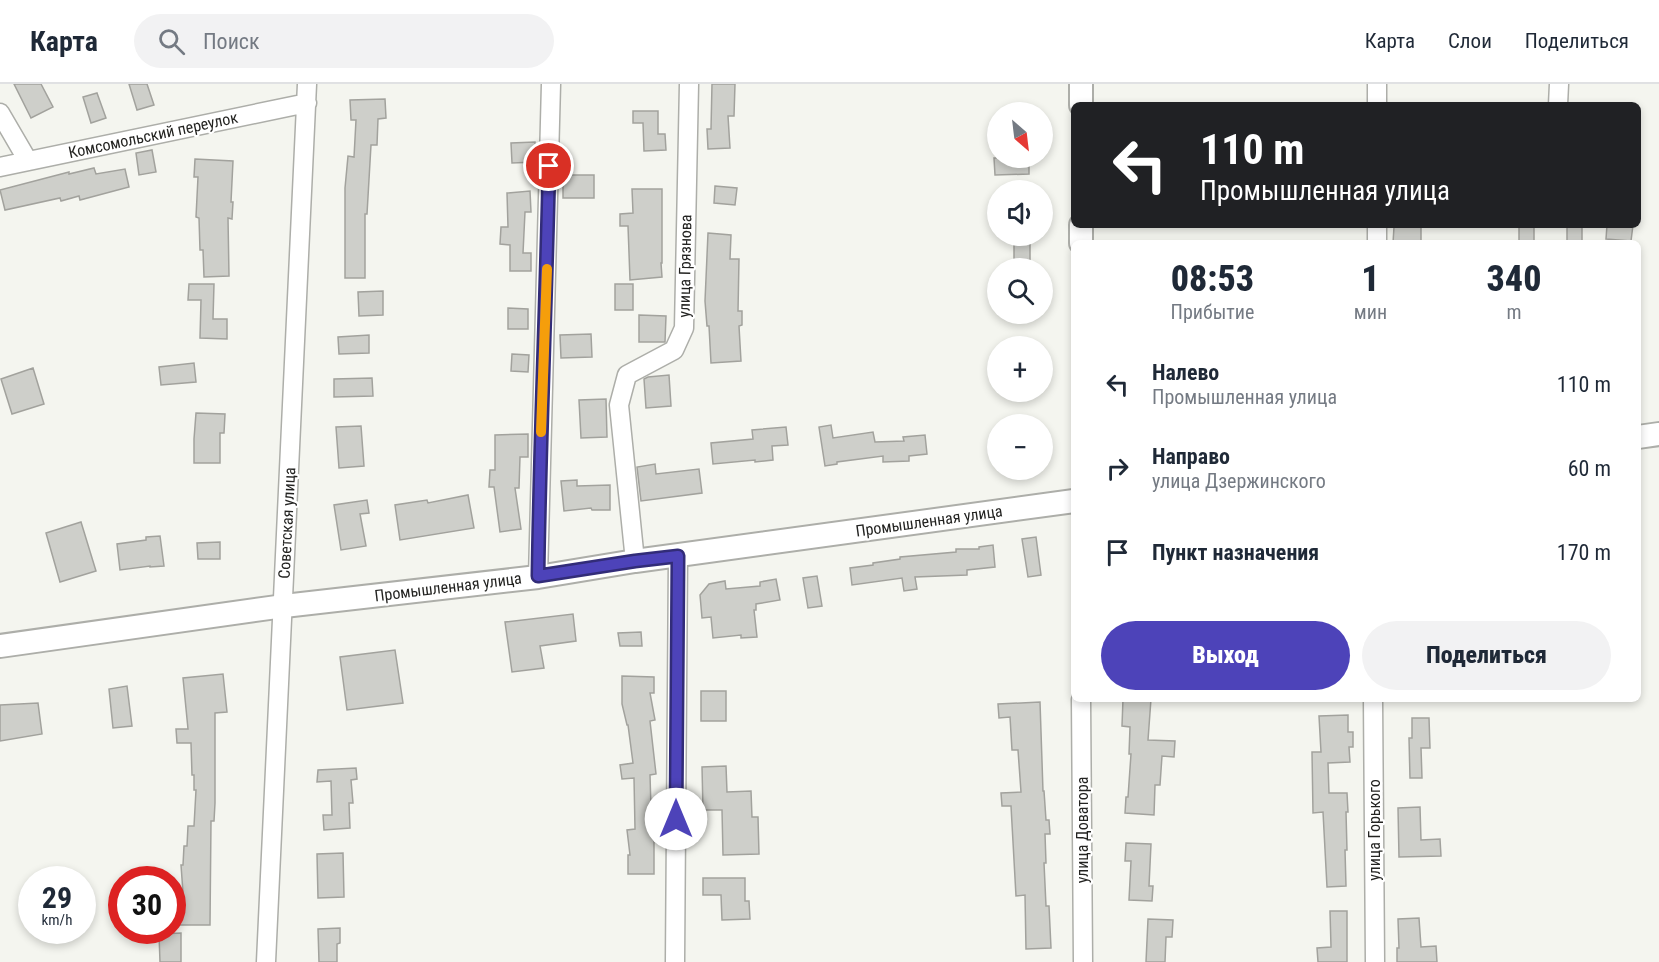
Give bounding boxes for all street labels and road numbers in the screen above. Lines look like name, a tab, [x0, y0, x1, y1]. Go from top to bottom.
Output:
street label: Комсомольский переулок	[66, 108, 240, 162]
street label: улица Грязнова	[675, 214, 695, 318]
street label: Советская улица	[275, 467, 299, 579]
street label: Промышленная улица	[854, 501, 1004, 541]
street label: Промышленная улица	[373, 569, 523, 605]
street label: улица Доватора	[1073, 777, 1092, 883]
street label: улица Горького	[1365, 779, 1384, 881]

